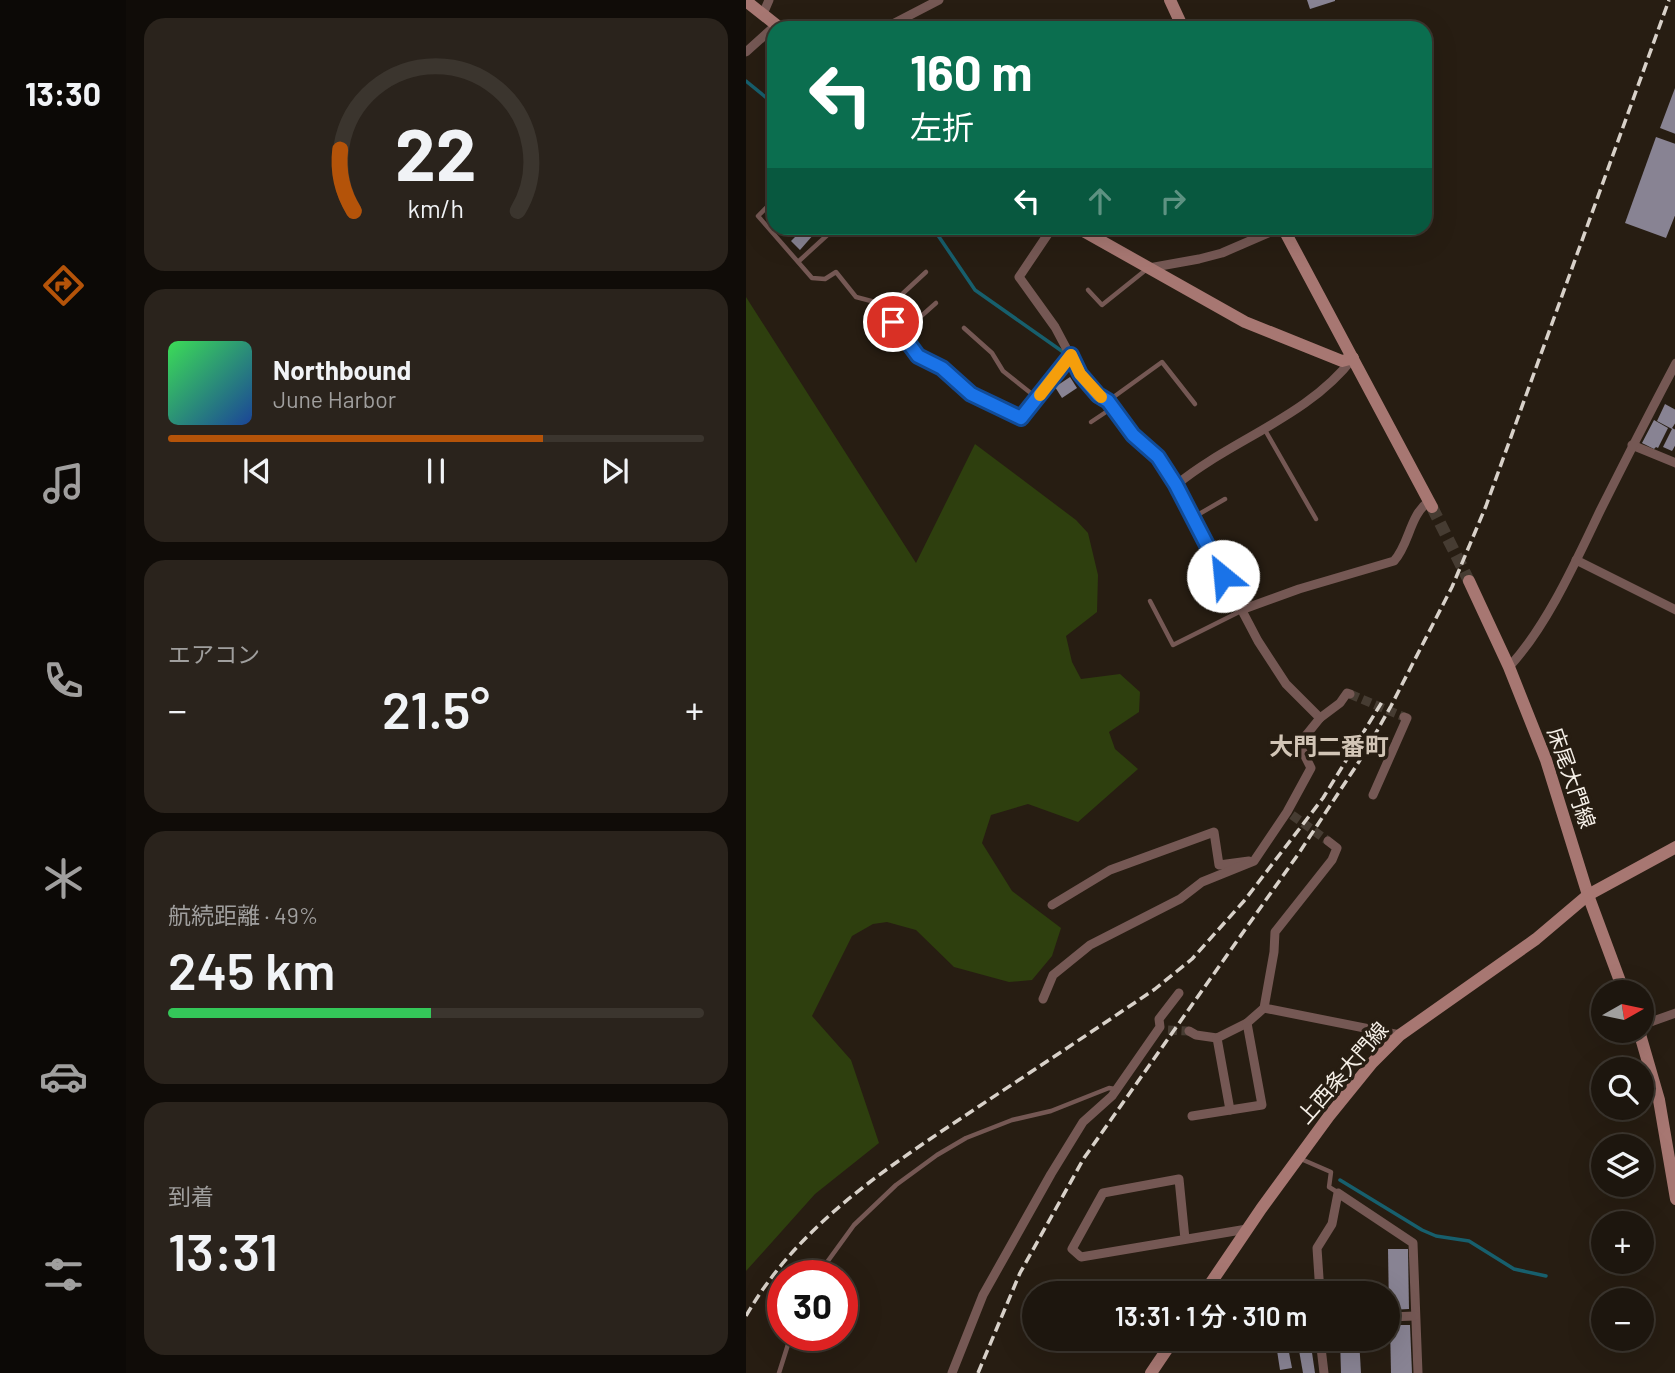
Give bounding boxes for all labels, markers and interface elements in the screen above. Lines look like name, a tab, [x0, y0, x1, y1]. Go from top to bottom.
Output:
text: 160 m	[910, 42, 1032, 101]
icon: left	[795, 49, 886, 140]
text: 13:30	[25, 74, 101, 112]
text: 左折	[910, 107, 974, 145]
text: 22	[395, 108, 477, 196]
icon: left	[1008, 182, 1046, 220]
icon: ahead	[1081, 182, 1119, 220]
icon: right	[1154, 182, 1192, 220]
text: km/h	[408, 192, 464, 222]
icon: directions	[39, 261, 88, 310]
pin	[863, 292, 923, 352]
icon: arrive	[874, 303, 912, 341]
text: Northbound	[273, 354, 411, 385]
text: June Harbor	[273, 385, 396, 413]
icon: previous	[238, 452, 276, 490]
icon: pause	[417, 452, 455, 490]
icon: next	[596, 452, 634, 490]
icon: music	[39, 459, 88, 508]
position arrow	[1186, 539, 1260, 613]
text: エアコン	[168, 640, 260, 668]
icon: phone	[39, 656, 88, 705]
text: 21.5°	[382, 677, 490, 739]
text: −	[168, 686, 187, 732]
text: +	[685, 686, 704, 732]
street label: 床尾大門線	[1544, 724, 1601, 831]
district label: 大門二番町	[1269, 731, 1389, 760]
icon: climate	[39, 854, 88, 903]
text: 航続距離 · 49%	[168, 901, 318, 929]
text: 245 km	[168, 938, 335, 1000]
north arrow	[1591, 980, 1654, 1043]
map controls	[1591, 980, 1654, 1351]
street label: 上西条大門線	[1291, 1016, 1393, 1128]
icon: car	[39, 1052, 88, 1101]
button: search	[1591, 1057, 1654, 1120]
button: layers	[1591, 1134, 1654, 1197]
text: 到着	[168, 1182, 214, 1210]
button: +	[1591, 1211, 1654, 1274]
text: 13:31	[168, 1219, 278, 1281]
icon: filters	[39, 1250, 88, 1299]
speed limit sign: 30	[767, 1260, 858, 1351]
button: −	[1591, 1288, 1654, 1351]
text: 13:31 · 1 分 · 310 m	[1115, 1300, 1307, 1331]

